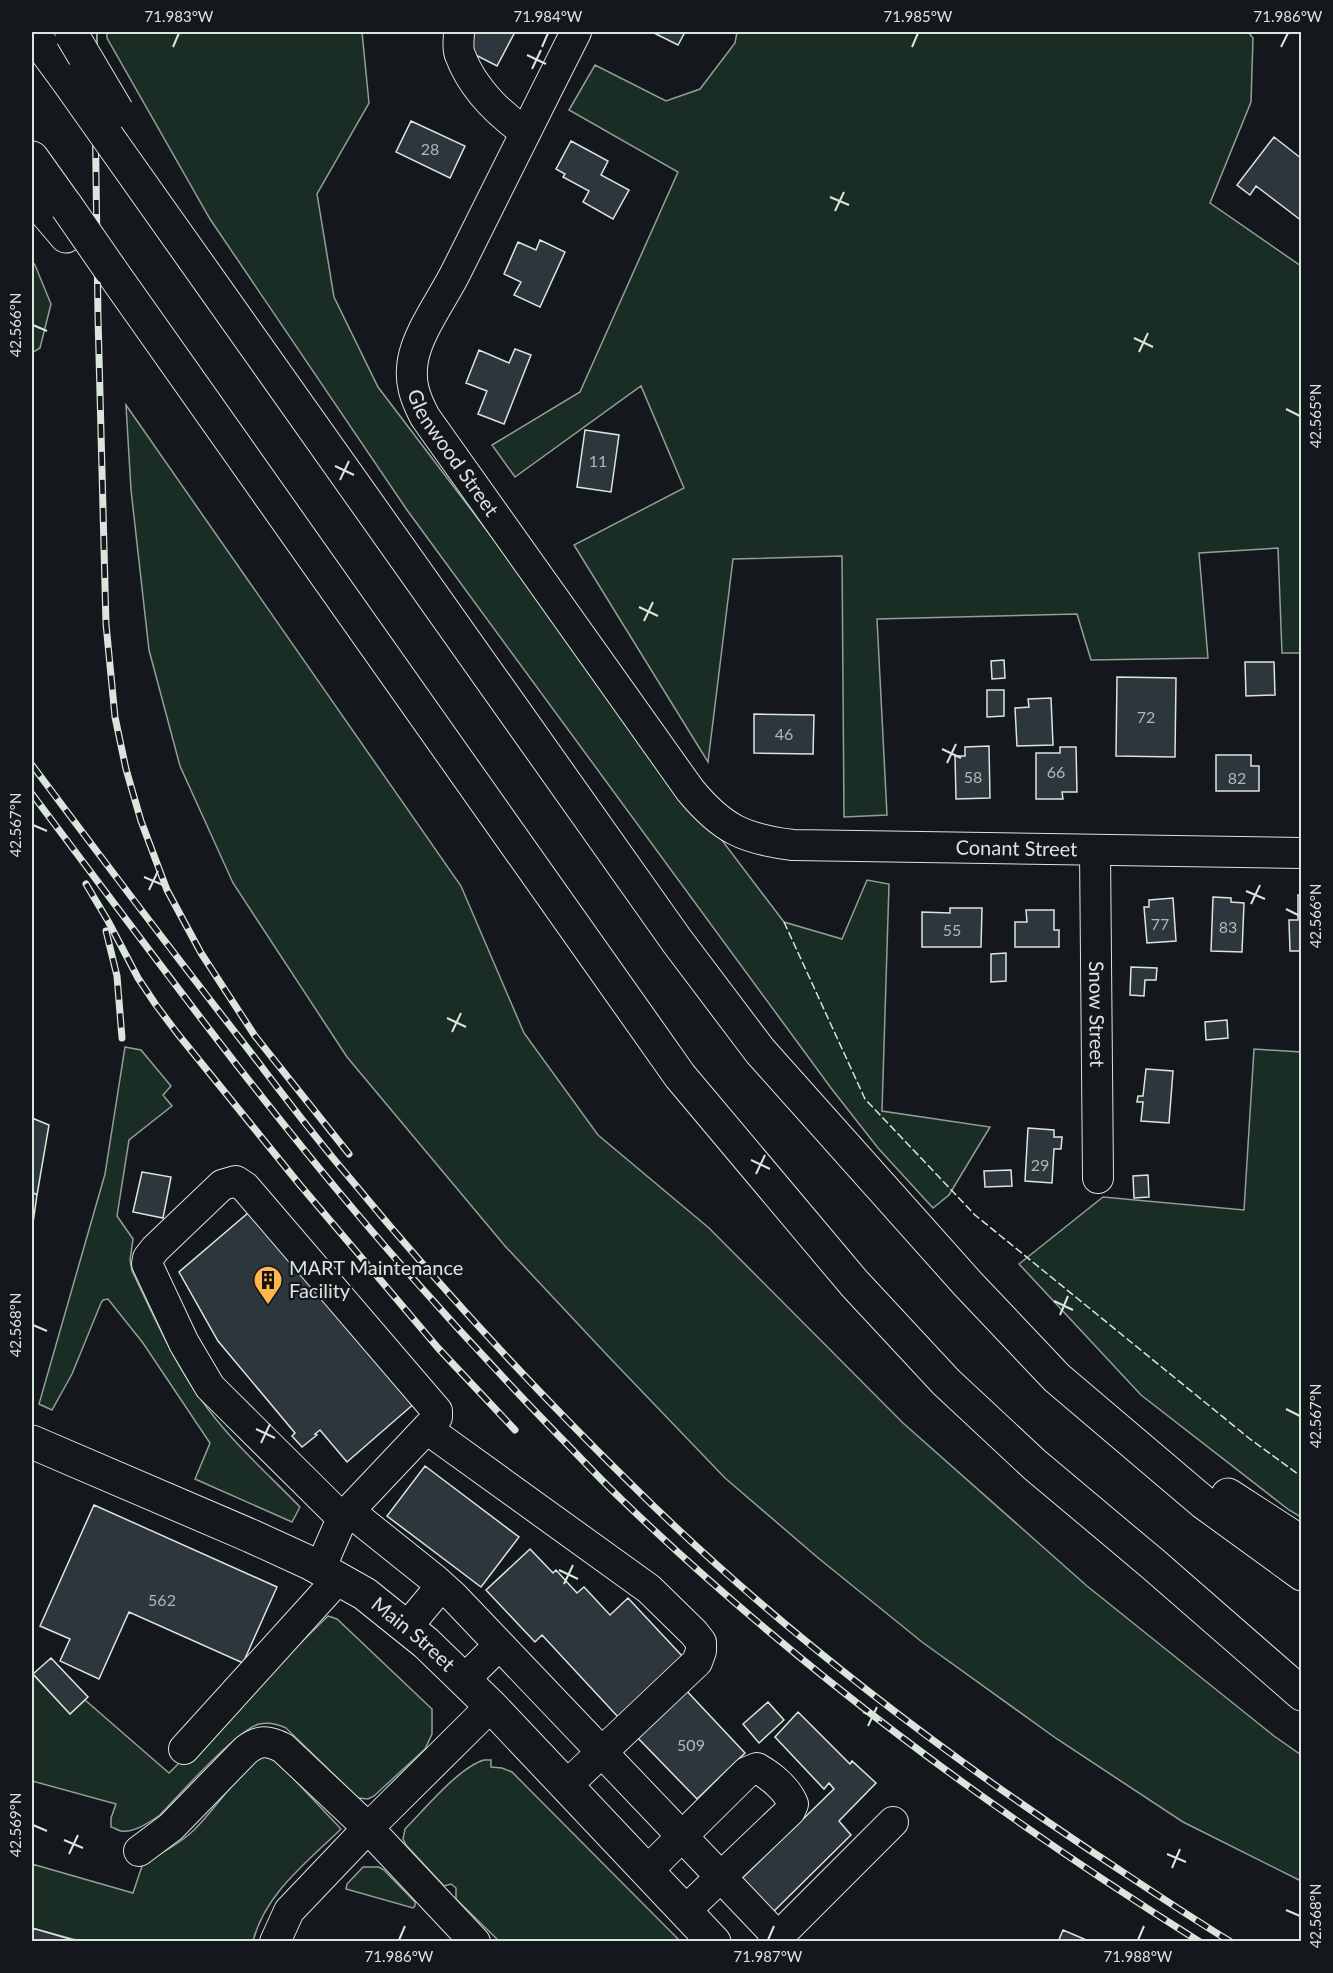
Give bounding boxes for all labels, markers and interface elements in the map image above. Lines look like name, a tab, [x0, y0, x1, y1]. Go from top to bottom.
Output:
text: 71.983°W	[145, 7, 214, 25]
text: 71.984°W	[514, 7, 583, 25]
text: 71.985°W	[884, 7, 953, 25]
text: 71.986°W	[1254, 7, 1323, 25]
house number: 28	[421, 139, 439, 158]
text: 42.566°N	[6, 293, 24, 357]
text: 42.565°N	[1306, 384, 1324, 448]
street label: Glenwood Street	[403, 386, 504, 520]
house number: 11	[589, 451, 607, 470]
house number: 72	[1137, 707, 1155, 726]
house number: 46	[775, 724, 793, 743]
house number: 66	[1047, 762, 1065, 781]
house number: 58	[964, 767, 982, 786]
house number: 82	[1228, 768, 1246, 787]
text: 42.567°N	[6, 793, 24, 857]
street label: Conant Street	[956, 835, 1078, 860]
text: 42.566°N	[1306, 884, 1324, 948]
house number: 77	[1151, 914, 1169, 933]
house number: 83	[1219, 917, 1237, 936]
house number: 55	[943, 920, 961, 939]
street label: Snow Street	[1085, 961, 1110, 1067]
house number: 29	[1031, 1155, 1049, 1174]
place label: MART Maintenance Facility	[289, 1255, 463, 1302]
building icon: MART Maintenance Facility	[252, 1264, 284, 1306]
text: 42.568°N	[6, 1293, 24, 1357]
text: 42.567°N	[1306, 1384, 1324, 1448]
house number: 562	[148, 1590, 176, 1609]
street label: Main Street	[367, 1591, 460, 1676]
house number: 509	[677, 1735, 705, 1754]
text: 42.569°N	[6, 1793, 24, 1857]
text: 42.568°N	[1306, 1884, 1324, 1948]
text: 71.986°W	[365, 1947, 434, 1965]
text: 71.987°W	[734, 1947, 803, 1965]
text: 71.988°W	[1104, 1947, 1173, 1965]

